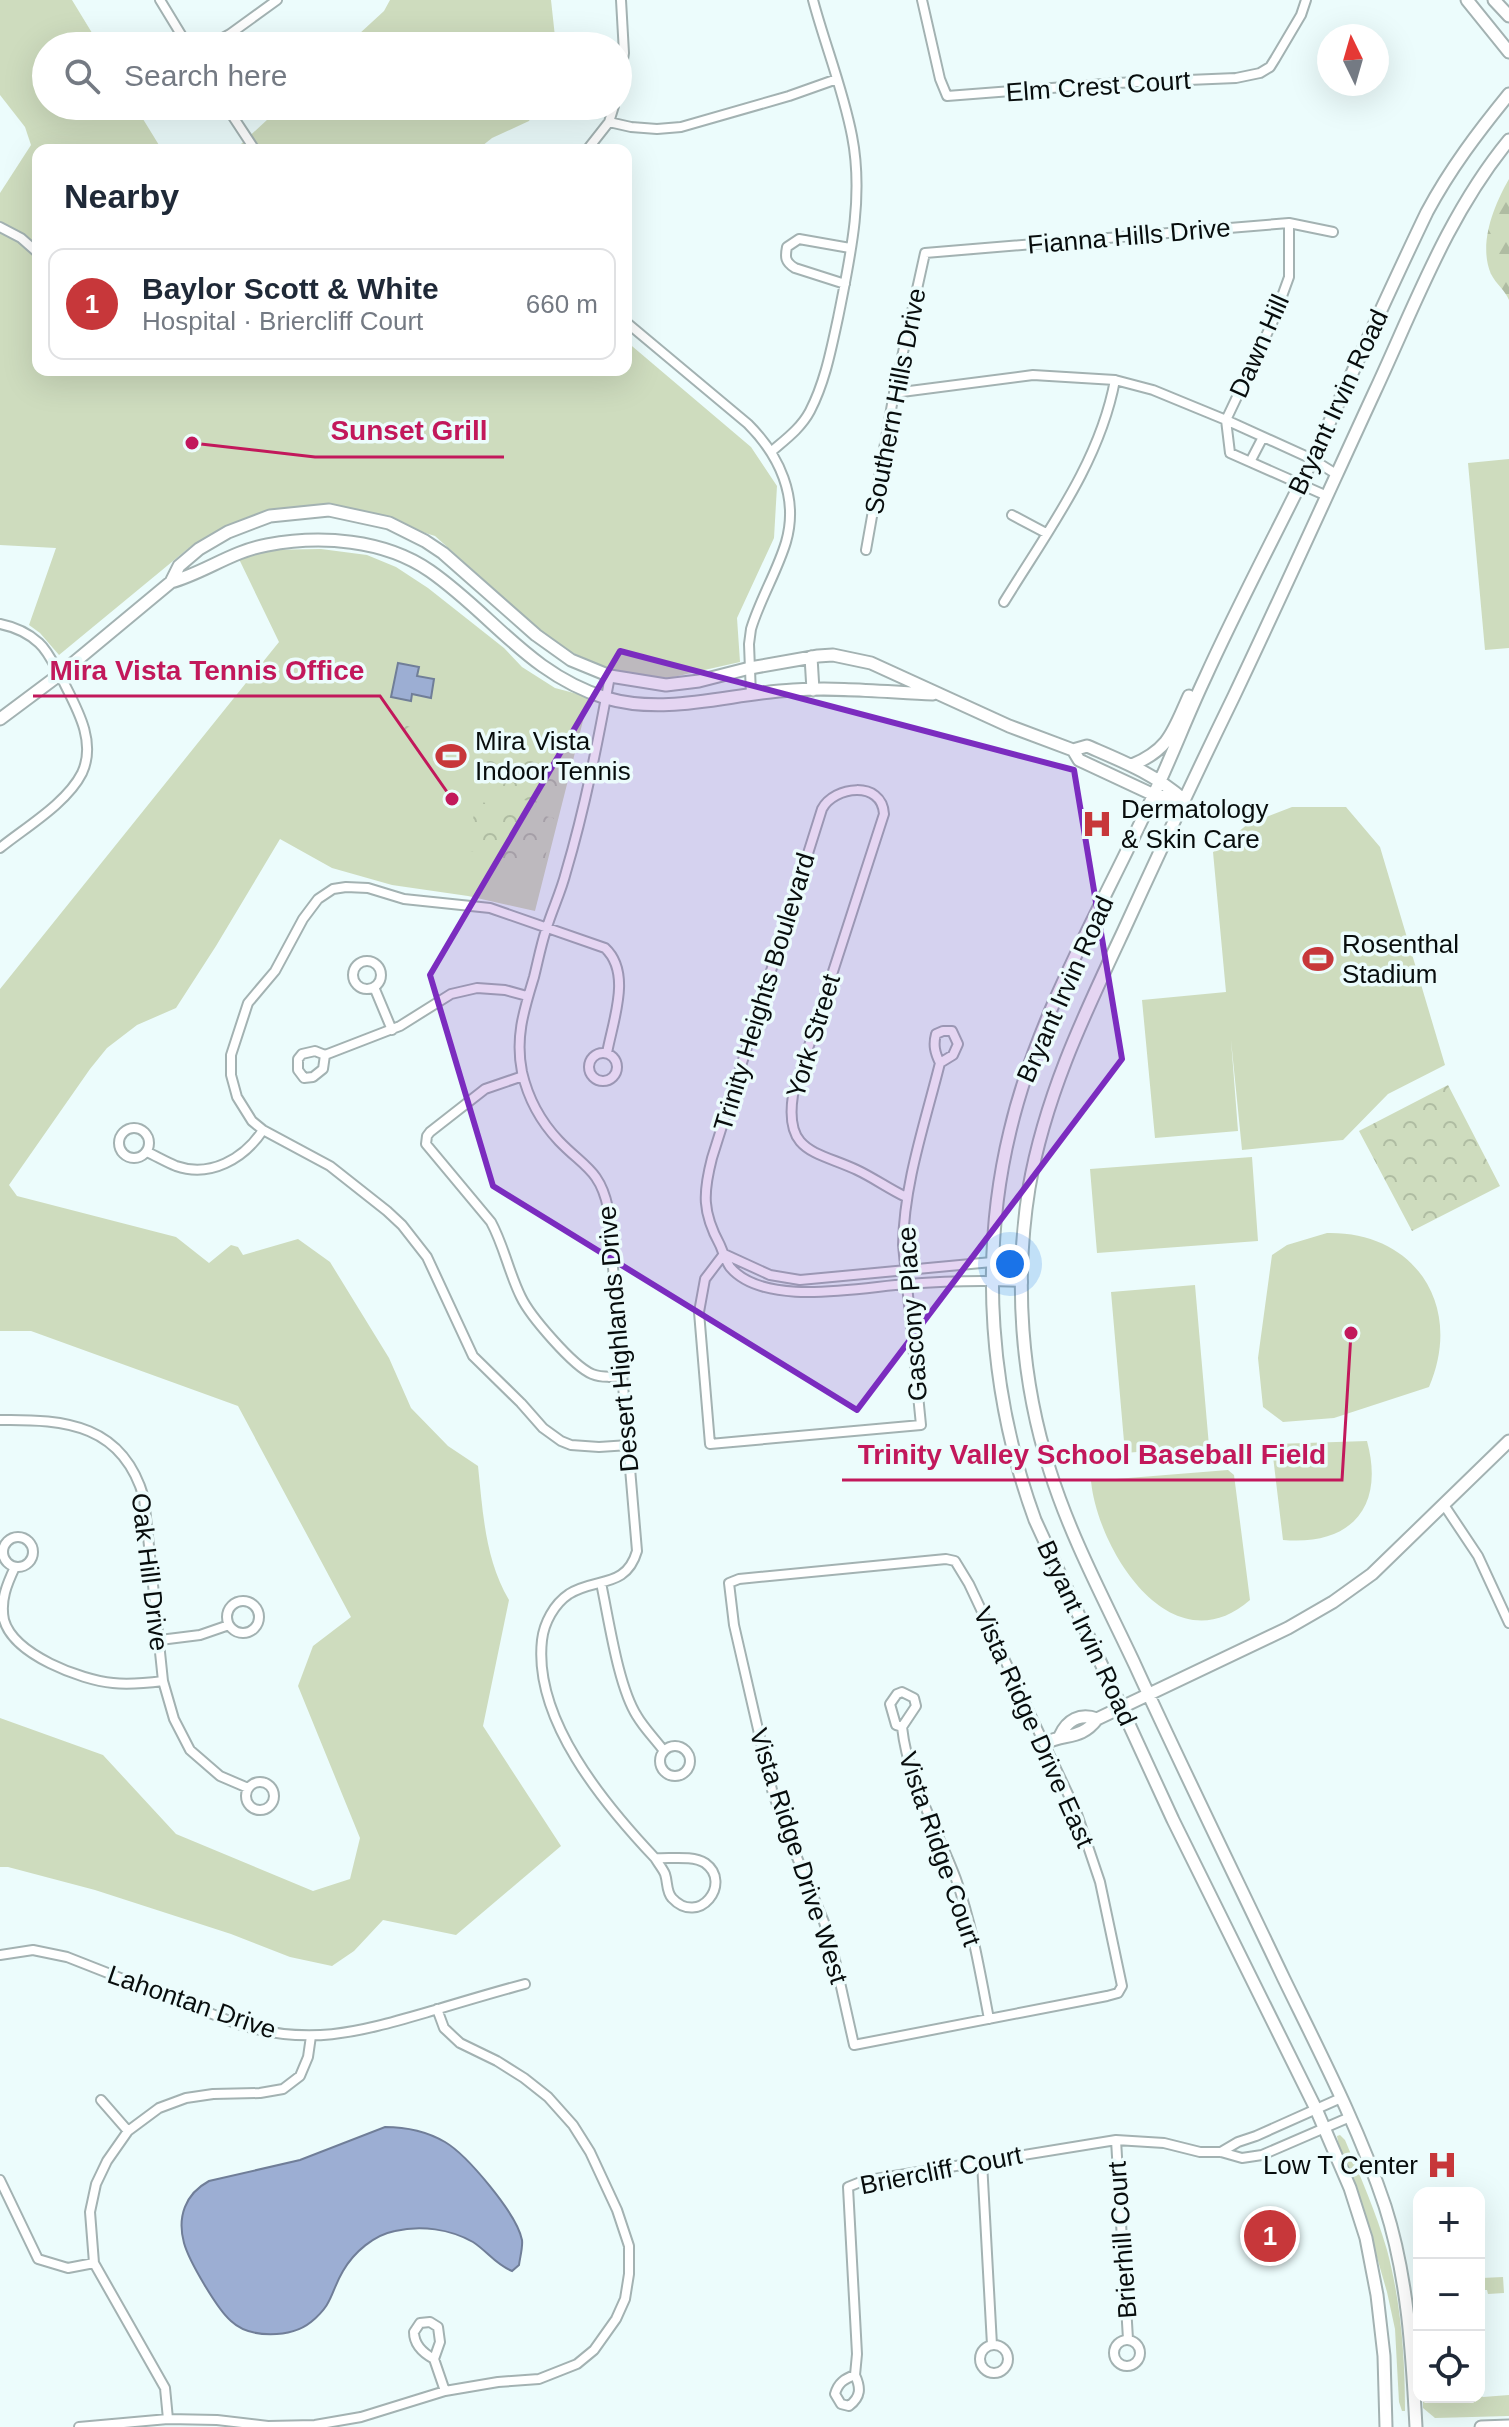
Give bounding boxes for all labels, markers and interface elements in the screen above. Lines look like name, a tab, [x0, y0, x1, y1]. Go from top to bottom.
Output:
north arrow	[1317, 24, 1389, 96]
search box	[32, 32, 632, 120]
icon: search	[60, 54, 104, 98]
text: Search here	[124, 59, 287, 92]
street label: Elm Crest Court	[1005, 65, 1192, 107]
text: Nearby	[64, 177, 179, 215]
street label: Fianna Hills Drive	[1026, 212, 1232, 260]
text: Baylor Scott & White	[142, 272, 439, 305]
street label: Southern Hills Drive	[858, 285, 932, 517]
text: 1	[85, 289, 99, 319]
text: 660 m	[526, 289, 598, 319]
street label: Dawn Hill	[1223, 290, 1295, 402]
street label: Bryant Irvin Road	[1282, 305, 1394, 499]
text: Hospital · Briercliff Court	[142, 306, 423, 336]
callout: Sunset Grill	[315, 405, 504, 457]
text: Sunset Grill	[330, 415, 488, 446]
callout: Mira Vista Tennis Office	[33, 644, 380, 696]
text: Mira Vista Tennis Office	[50, 655, 364, 686]
place label: Mira Vista Indoor Tennis	[475, 726, 631, 786]
sports icon: Mira Vista Indoor Tennis	[434, 739, 468, 773]
place label: Dermatology & Skin Care	[1121, 794, 1268, 854]
hospital icon: Dermatology & Skin Care	[1080, 807, 1114, 841]
street label: Trinity Heights Boulevard	[707, 849, 821, 1135]
street label: Bryant Irvin Road	[1010, 891, 1120, 1087]
place label: Rosenthal Stadium	[1342, 929, 1459, 989]
sports icon: Rosenthal Stadium	[1301, 942, 1335, 976]
street label: York Street	[780, 970, 846, 1101]
street label: Desert Highlands Drive	[591, 1205, 645, 1473]
street label: Gascony Place	[891, 1226, 933, 1402]
your location	[990, 1244, 1030, 1284]
callout: Trinity Valley School Baseball Field	[842, 1428, 1342, 1480]
text: Trinity Valley School Baseball Field	[858, 1439, 1326, 1470]
street label: Oak Hill Drive	[125, 1491, 175, 1653]
street label: Bryant Irvin Road	[1031, 1536, 1143, 1730]
street label: Vista Ridge Drive East	[967, 1602, 1101, 1852]
street label: Vista Ridge Drive West	[744, 1725, 855, 1988]
street label: Vista Ridge Court	[893, 1748, 988, 1951]
street label: Lahontan Drive	[104, 1959, 280, 2045]
street label: Briercliff Court	[858, 2139, 1025, 2200]
hospital icon: Low T Center	[1425, 2148, 1459, 2182]
place label: Low T Center	[1263, 2150, 1418, 2180]
street label: Brierhill Court	[1101, 2160, 1142, 2320]
map controls	[1413, 2187, 1485, 2403]
button: +	[1413, 2187, 1485, 2259]
pin: 1	[1244, 2206, 1296, 2266]
button: −	[1413, 2259, 1485, 2331]
button: locate	[1413, 2331, 1485, 2403]

